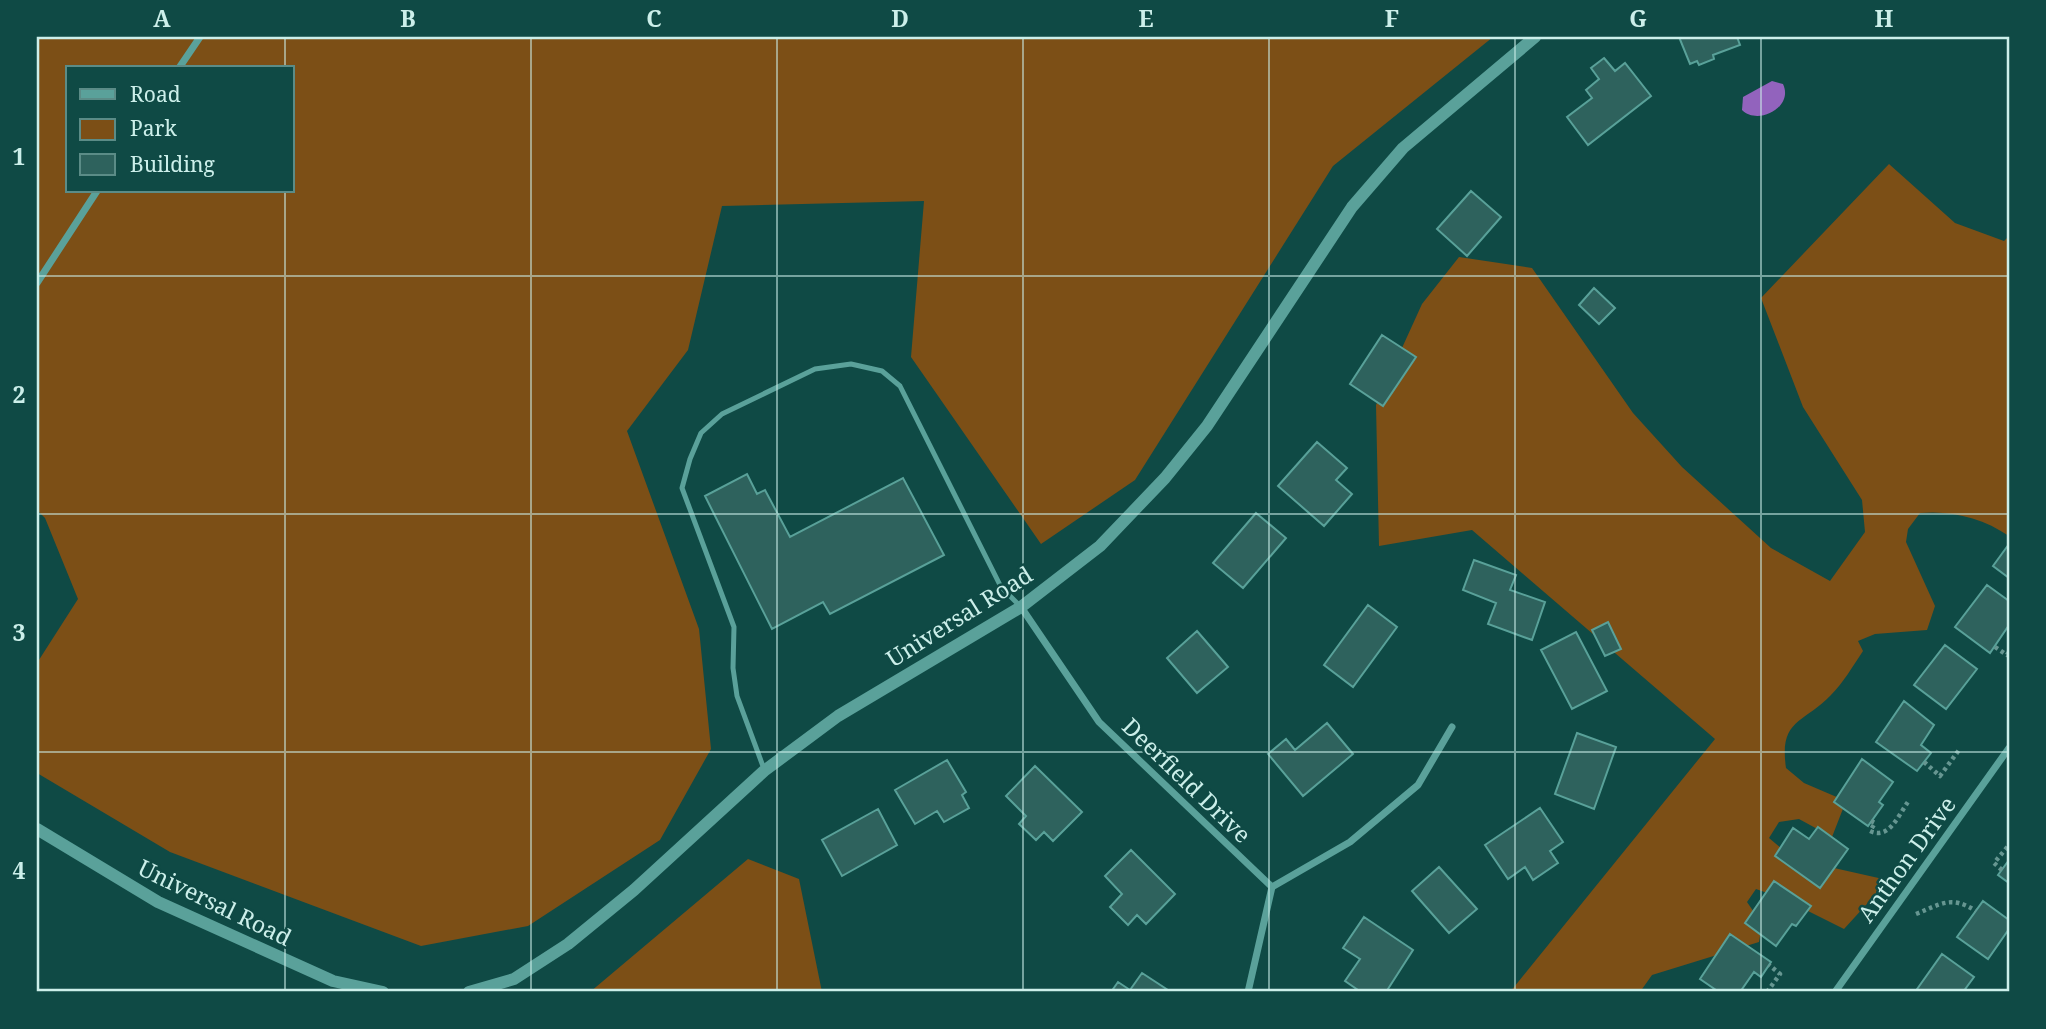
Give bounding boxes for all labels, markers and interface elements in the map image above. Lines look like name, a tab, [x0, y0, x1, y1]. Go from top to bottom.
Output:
text: A	[153, 2, 171, 34]
text: B	[400, 2, 416, 34]
text: C	[646, 2, 662, 34]
text: D	[891, 2, 909, 34]
text: E	[1138, 2, 1154, 34]
text: F	[1385, 2, 1399, 34]
text: G	[1629, 2, 1647, 34]
text: H	[1875, 2, 1894, 34]
legend	[66, 66, 294, 192]
text: Road	[130, 80, 181, 108]
text: Park	[130, 114, 177, 142]
text: 1	[13, 140, 26, 172]
text: Building	[130, 150, 215, 178]
text: 2	[13, 378, 26, 410]
street label: Universal Road	[880, 558, 1038, 674]
text: 3	[13, 616, 26, 648]
street label: Deerfield Drive	[1116, 710, 1258, 850]
street label: Anthon Drive	[1849, 790, 1963, 928]
street label: Universal Road	[133, 851, 297, 953]
text: 4	[13, 854, 26, 886]

